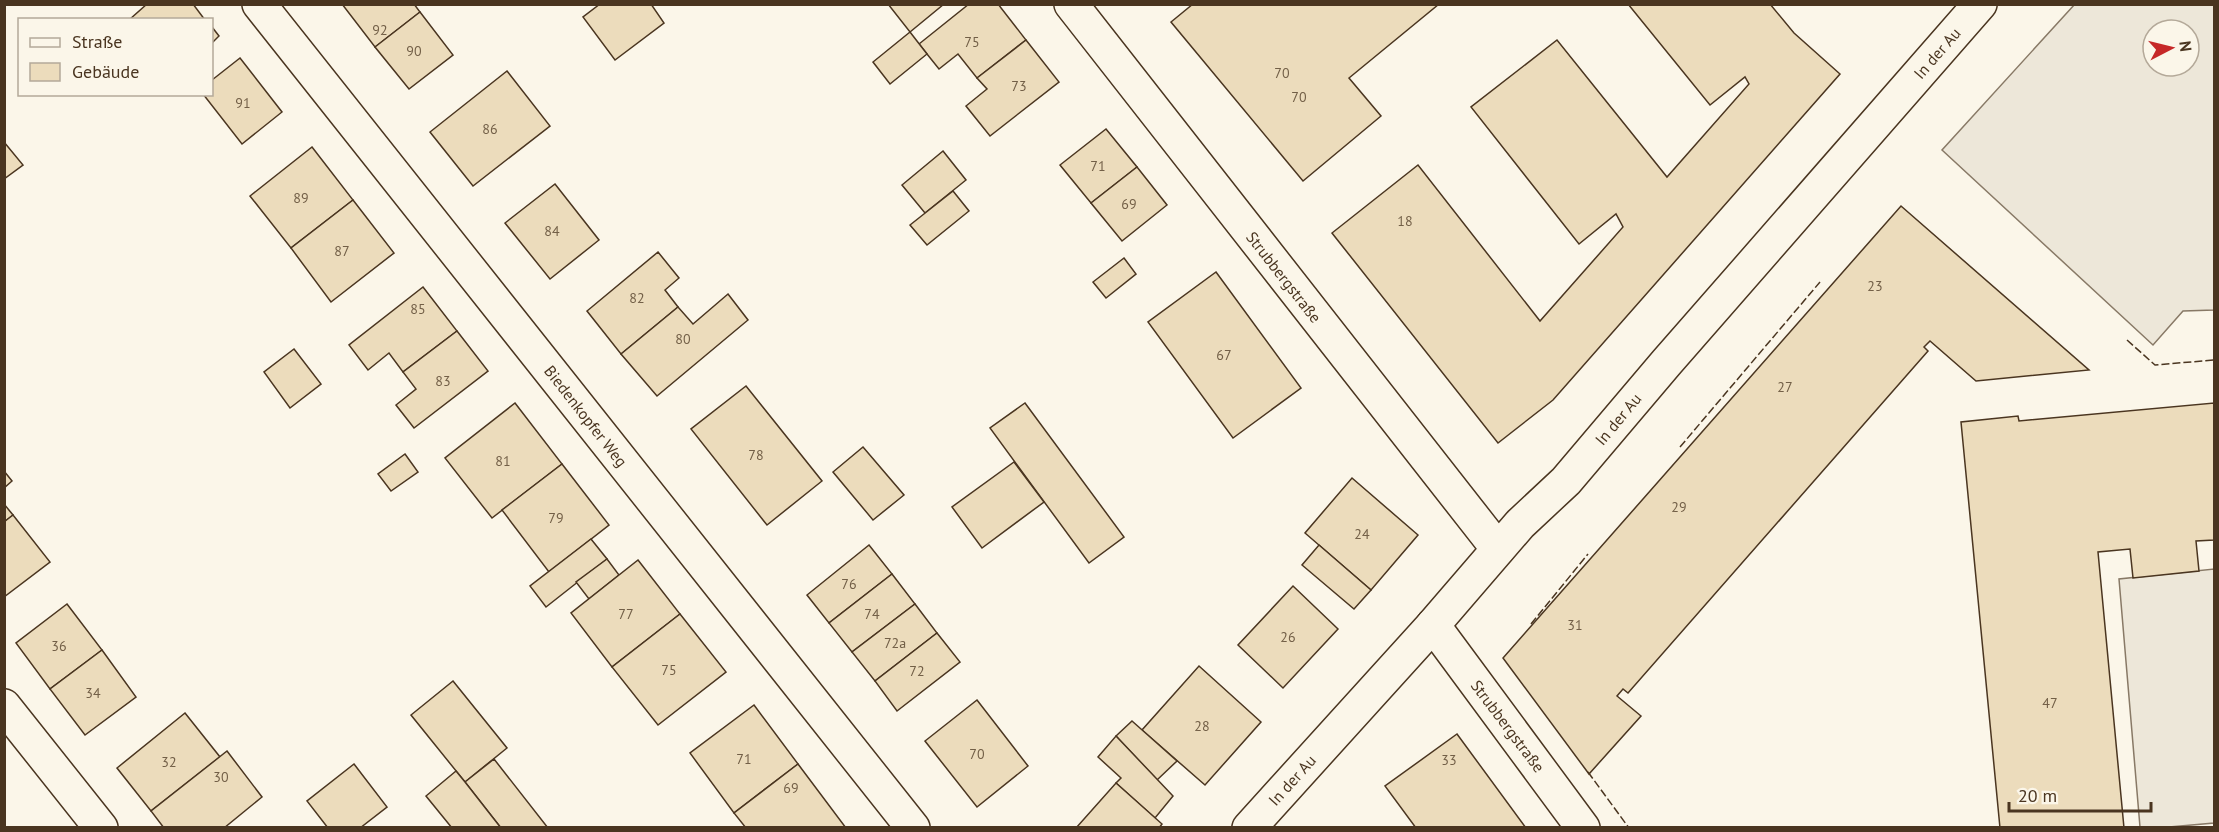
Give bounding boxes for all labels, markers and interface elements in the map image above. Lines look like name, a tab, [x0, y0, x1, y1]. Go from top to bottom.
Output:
legend	[18, 18, 213, 96]
north arrow	[2141, 18, 2201, 78]
house number: 92	[372, 21, 388, 39]
street label: In der Au	[1909, 23, 1965, 83]
text: Straße	[72, 30, 123, 53]
house number: 75	[964, 33, 980, 51]
text: N	[2175, 40, 2196, 53]
house number: 90	[406, 42, 422, 60]
text: Gebäude	[72, 60, 139, 83]
house number: 70	[1274, 64, 1290, 82]
house number: 73	[1011, 77, 1027, 95]
house number: 70	[1291, 88, 1307, 106]
house number: 91	[235, 94, 251, 112]
house number: 86	[482, 120, 498, 138]
house number: 71	[1090, 157, 1106, 175]
house number: 89	[293, 189, 309, 207]
house number: 69	[1121, 195, 1137, 213]
house number: 18	[1397, 212, 1413, 230]
house number: 84	[544, 222, 560, 240]
street label: Strubbergstraße	[1242, 227, 1326, 327]
house number: 87	[334, 242, 350, 260]
house number: 23	[1867, 277, 1883, 295]
house number: 82	[629, 289, 645, 307]
house number: 85	[410, 300, 426, 318]
house number: 80	[675, 330, 691, 348]
house number: 67	[1216, 346, 1232, 364]
street label: Biedenkopfer Weg	[540, 361, 632, 471]
house number: 83	[435, 372, 451, 390]
house number: 27	[1777, 378, 1793, 396]
street label: In der Au	[1591, 389, 1645, 449]
house number: 78	[748, 446, 764, 464]
house number: 81	[495, 452, 511, 470]
house number: 29	[1671, 498, 1687, 516]
house number: 79	[548, 509, 564, 527]
house number: 24	[1354, 525, 1370, 543]
house number: 76	[841, 575, 857, 593]
house number: 77	[618, 605, 634, 623]
house number: 74	[864, 605, 880, 623]
house number: 31	[1567, 616, 1583, 634]
house number: 26	[1280, 628, 1296, 646]
house number: 72a	[884, 634, 906, 652]
house number: 36	[51, 637, 67, 655]
house number: 75	[661, 661, 677, 679]
house number: 72	[909, 662, 925, 680]
street label: Strubbergstraße	[1467, 676, 1549, 776]
house number: 34	[85, 684, 101, 702]
house number: 47	[2042, 694, 2058, 712]
house number: 28	[1194, 717, 1210, 735]
house number: 70	[969, 745, 985, 763]
house number: 71	[736, 750, 752, 768]
street label: In der Au	[1264, 750, 1320, 810]
house number: 33	[1441, 751, 1457, 769]
house number: 32	[161, 753, 177, 771]
house number: 30	[213, 768, 229, 786]
scale bar	[2009, 775, 2152, 813]
house number: 69	[783, 779, 799, 797]
text: 20 m	[2018, 784, 2057, 807]

